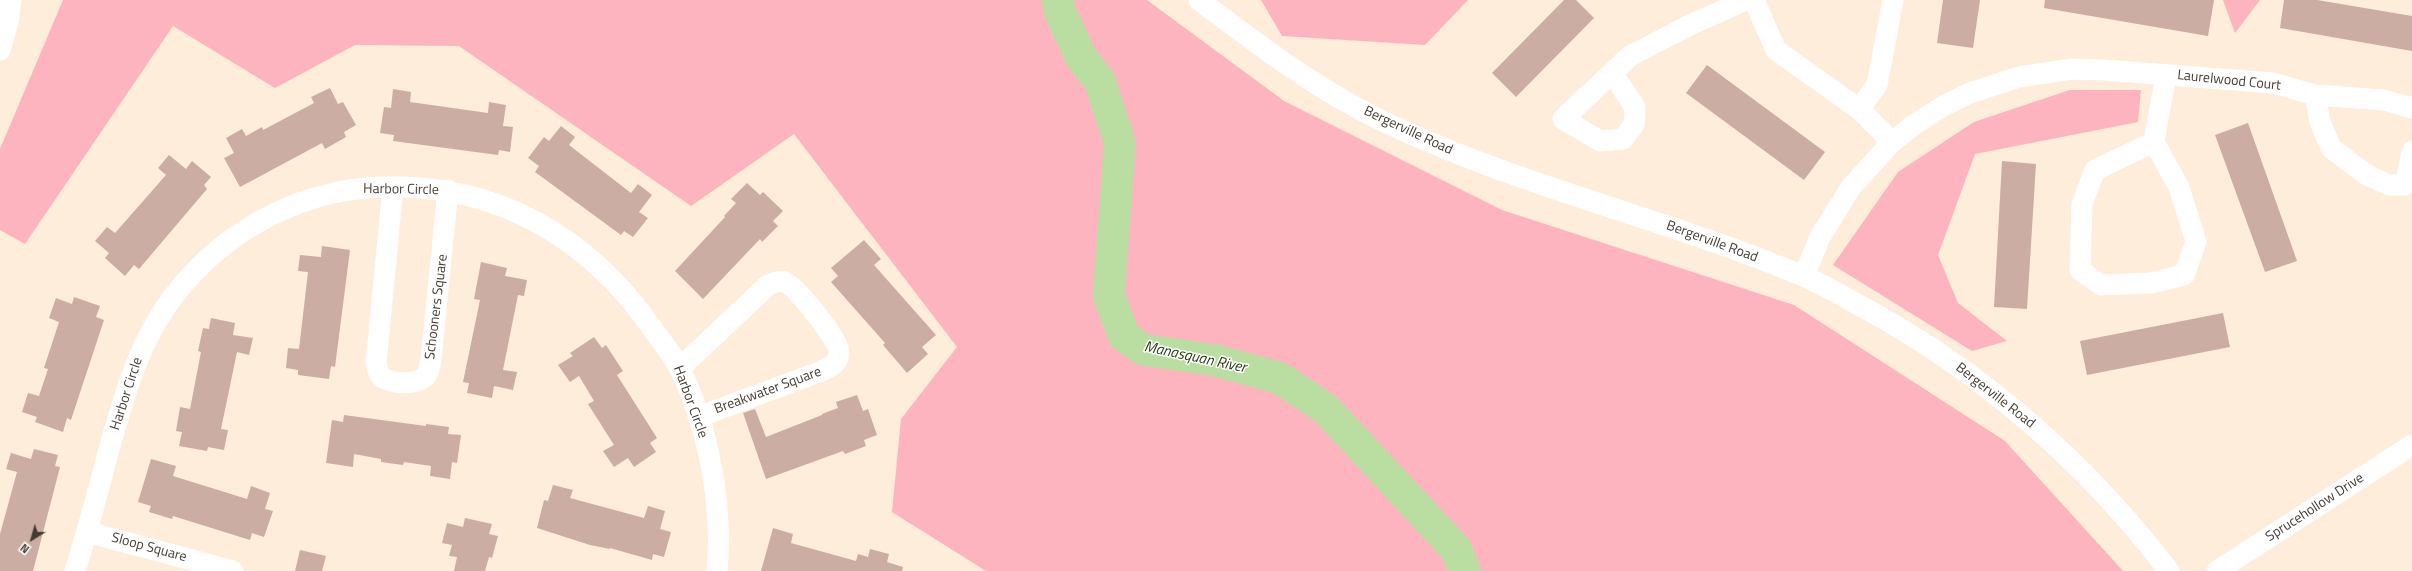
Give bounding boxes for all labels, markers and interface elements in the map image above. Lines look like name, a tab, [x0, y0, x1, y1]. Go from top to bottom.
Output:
street label: Laurelwood Court	[2176, 67, 2282, 95]
street label: Bergerville Road	[1361, 103, 1455, 159]
street label: Harbor Circle	[363, 181, 439, 199]
street label: Bergerville Road	[1664, 218, 1760, 266]
street label: Schooners Square	[422, 253, 452, 361]
water label: Manasquan River	[1142, 338, 1248, 378]
street label: Harbor Circle	[107, 355, 147, 433]
street label: Bergerville Road	[1952, 360, 2038, 432]
street label: Harbor Circle	[669, 364, 711, 440]
street label: Breakwater Square	[712, 364, 824, 418]
street label: Sprucehollow Drive	[2263, 470, 2367, 546]
north arrow	[12, 519, 52, 559]
street label: Sloop Square	[110, 530, 188, 566]
text: N	[17, 540, 33, 557]

